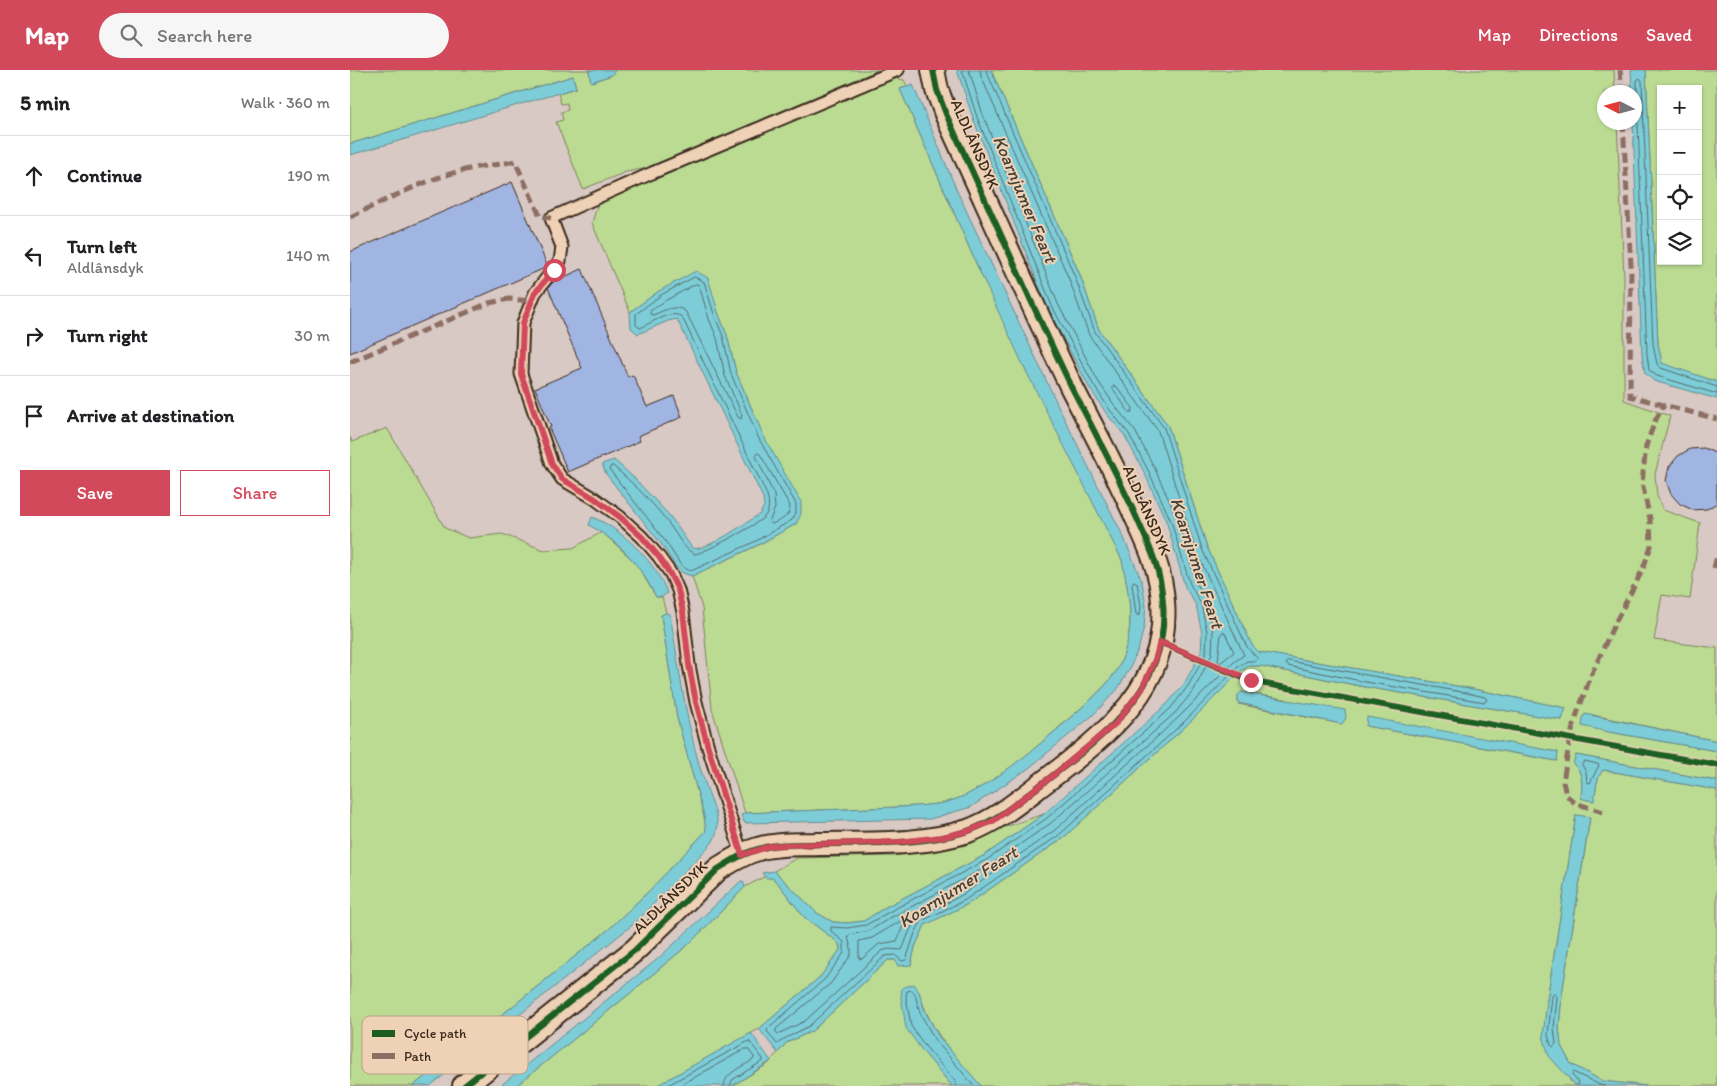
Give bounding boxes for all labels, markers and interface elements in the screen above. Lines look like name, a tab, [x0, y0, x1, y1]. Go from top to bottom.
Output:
search box	[99, 13, 449, 58]
text: Map	[25, 21, 69, 50]
icon: search	[117, 21, 145, 49]
text: Search here	[157, 24, 252, 47]
text: Map	[1478, 24, 1511, 46]
text: Directions	[1539, 24, 1618, 46]
text: Saved	[1646, 24, 1692, 46]
north arrow	[1597, 85, 1642, 130]
map controls	[1657, 85, 1702, 265]
button: +	[1657, 85, 1702, 130]
text: 5 min	[20, 90, 70, 115]
text: Walk · 360 m	[241, 93, 330, 112]
street label: ALDLÂNSDYK	[947, 96, 1003, 192]
button: −	[1657, 130, 1702, 175]
water label: Koarnjumer Feart	[988, 132, 1063, 268]
icon: ahead	[20, 162, 48, 190]
text: Continue	[67, 164, 142, 187]
text: 190 m	[287, 166, 330, 185]
button: locate	[1657, 175, 1702, 220]
button: layers	[1657, 220, 1702, 265]
text: Turn left	[67, 235, 137, 258]
icon: left	[20, 242, 48, 270]
text: 140 m	[286, 246, 330, 265]
text: Aldlânsdyk	[67, 258, 144, 277]
route start	[543, 259, 566, 282]
icon: right	[20, 322, 48, 350]
text: Turn right	[67, 324, 148, 347]
text: 30 m	[294, 326, 330, 345]
icon: arrive	[20, 402, 48, 430]
text: Arrive at destination	[67, 404, 234, 427]
street label: ALDLÂNSDYK	[1119, 462, 1175, 558]
button: Save	[20, 470, 170, 516]
button: Share	[180, 470, 330, 516]
water label: Koarnjumer Feart	[1165, 495, 1229, 633]
route end	[1240, 669, 1263, 692]
water label: Koarnjumer Feart	[894, 840, 1023, 932]
street label: ALDLÂNSDYK	[629, 857, 711, 937]
legend	[362, 1016, 528, 1074]
text: Cycle path	[404, 1025, 467, 1042]
text: Path	[404, 1048, 431, 1065]

